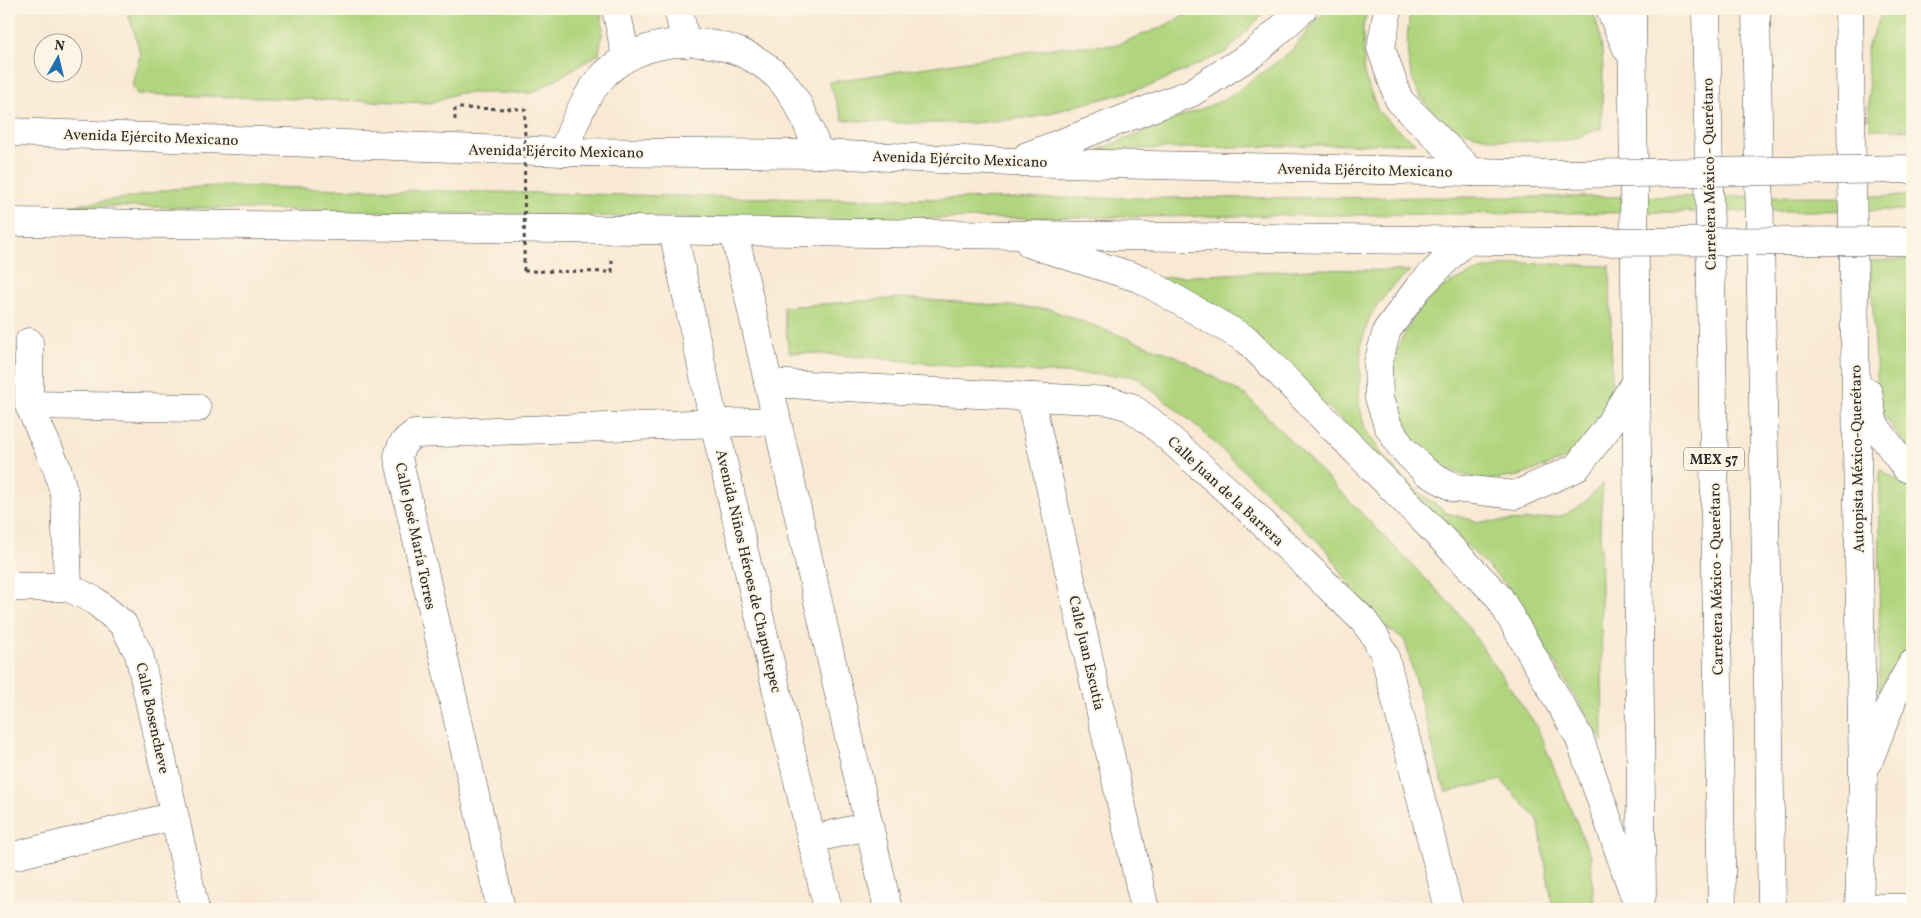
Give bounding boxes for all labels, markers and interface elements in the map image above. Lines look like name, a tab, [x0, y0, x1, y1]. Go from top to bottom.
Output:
north arrow	[32, 32, 82, 82]
text: N	[53, 36, 66, 57]
street label: Carretera México - Querétaro	[1698, 78, 1723, 270]
street label: Avenida Ejército Mexicano	[63, 125, 239, 152]
street label: Avenida Ejército Mexicano	[468, 140, 644, 165]
street label: Avenida Ejército Mexicano	[872, 147, 1048, 174]
street label: Avenida Ejército Mexicano	[1277, 159, 1453, 184]
street label: Autopista México-Querétaro	[1846, 365, 1871, 553]
street label: Calle Juan de la Barrera	[1162, 432, 1288, 552]
street label: Avenida Niños Héroes de Chapultepec	[709, 448, 786, 695]
road number: MEX 57	[1684, 448, 1744, 470]
street label: Calle José María Torres	[389, 461, 440, 612]
street label: Carretera México - Querétaro	[1705, 483, 1730, 675]
street label: Calle Juan Escutia	[1062, 594, 1109, 713]
street label: Calle Bosencheve	[129, 661, 174, 776]

